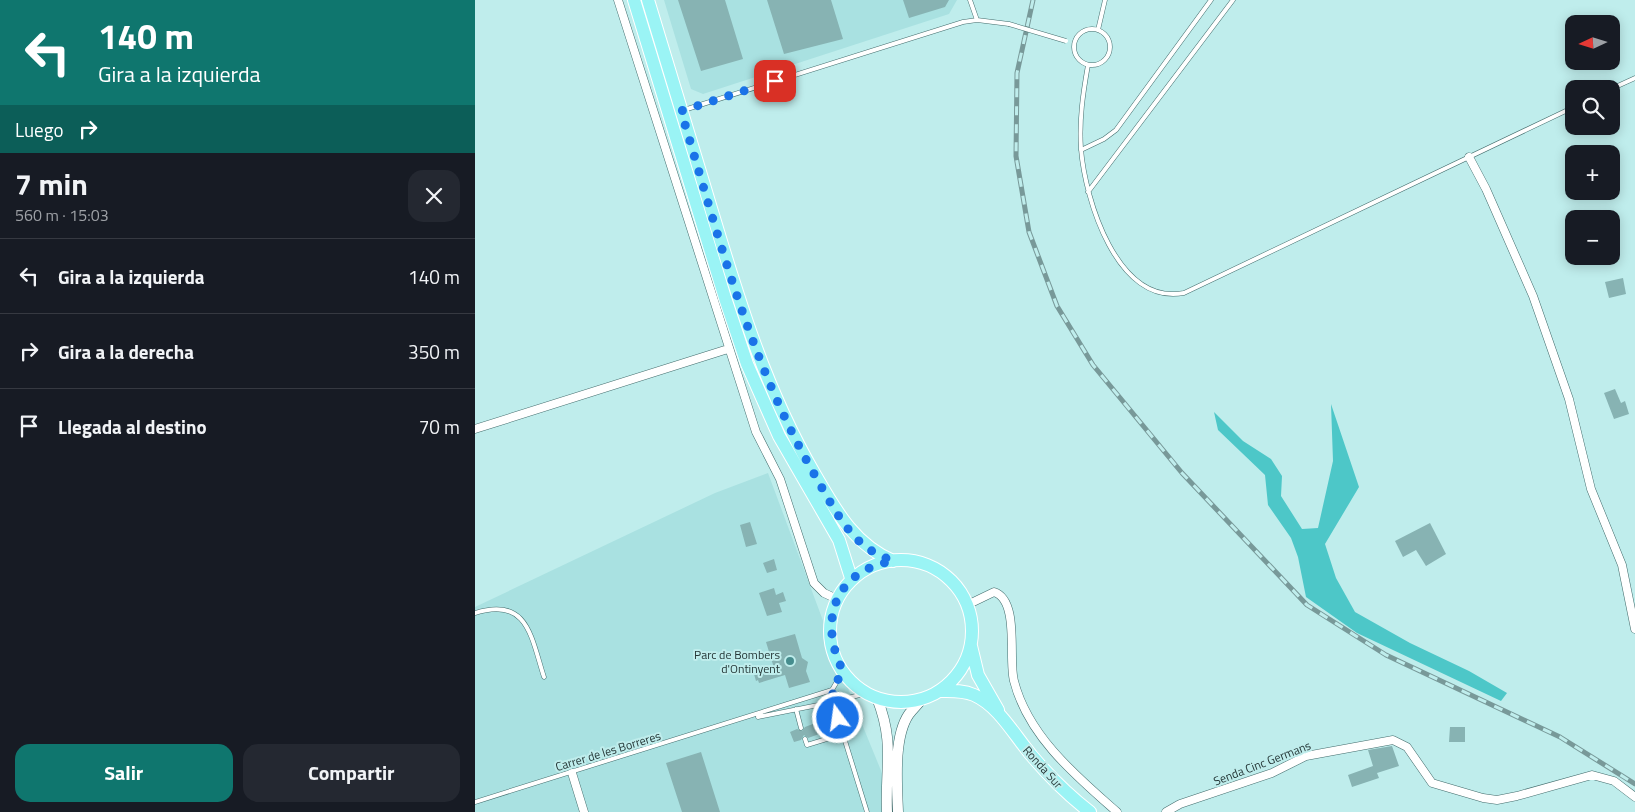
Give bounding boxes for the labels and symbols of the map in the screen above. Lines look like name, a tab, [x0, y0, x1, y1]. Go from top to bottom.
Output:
north arrow	[1565, 15, 1620, 70]
pin	[754, 60, 796, 102]
place label: Parc de Bombers d'Ontinyent	[694, 645, 781, 678]
marker: Parc de Bombers d'Ontinyent	[784, 655, 796, 667]
position arrow	[811, 691, 863, 743]
street label: Carrer de les Borreres	[553, 726, 663, 776]
street label: Senda Cinc Germans	[1210, 735, 1314, 790]
street label: Ronda Sur	[1019, 741, 1067, 793]

